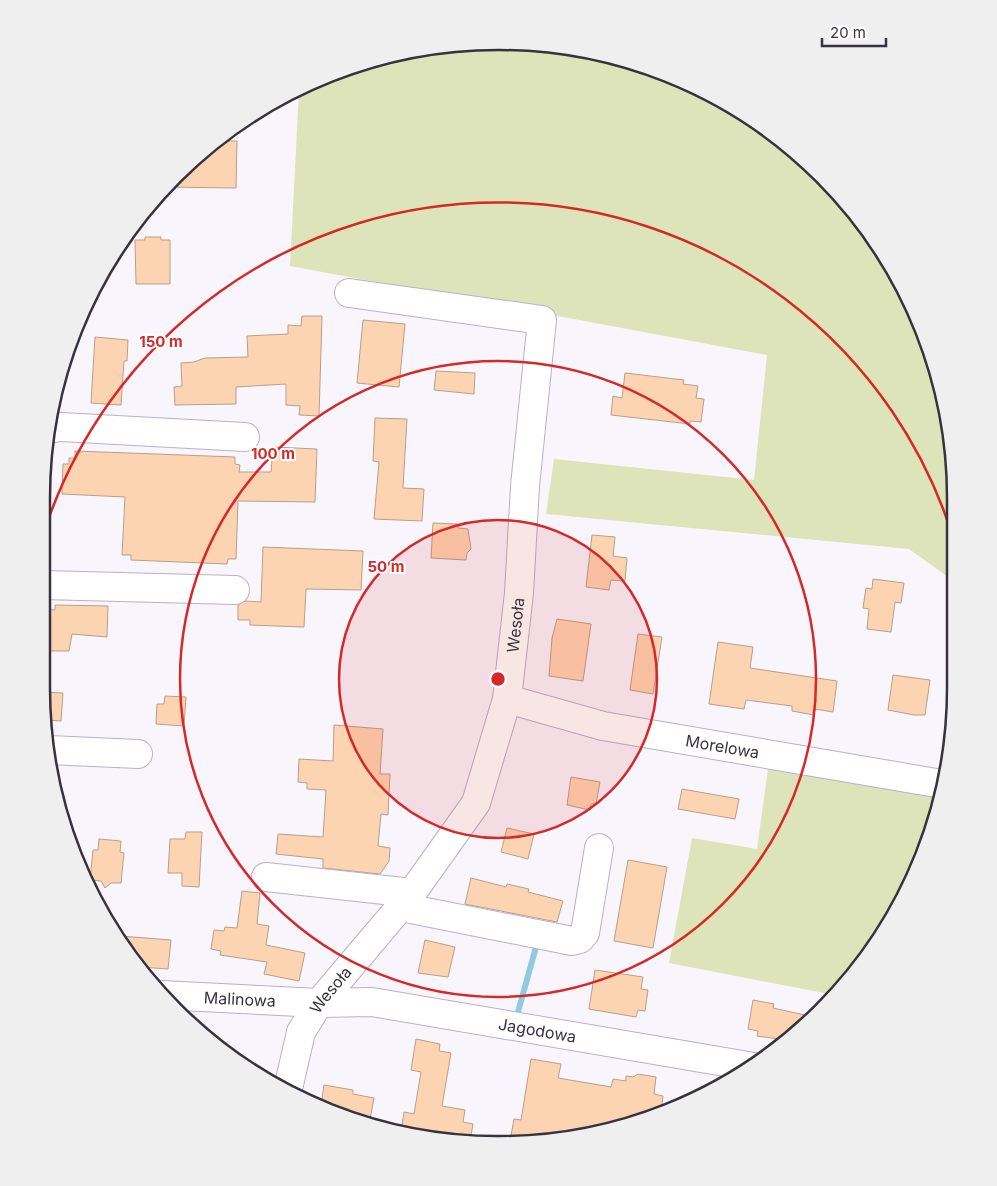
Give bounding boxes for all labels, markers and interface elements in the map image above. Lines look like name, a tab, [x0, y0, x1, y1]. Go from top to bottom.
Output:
scale bar	[822, 15, 886, 47]
text: 20 m	[830, 23, 866, 42]
text: 150 m	[139, 332, 183, 351]
text: 100 m	[251, 444, 295, 463]
text: 50 m	[368, 557, 404, 576]
street label: Wesoła	[502, 597, 528, 654]
centre of rings	[489, 670, 507, 688]
street label: Morelowa	[684, 730, 761, 763]
street label: Wesoła	[305, 962, 356, 1017]
street label: Malinowa	[203, 987, 276, 1011]
street label: Jagodowa	[497, 1014, 578, 1047]

